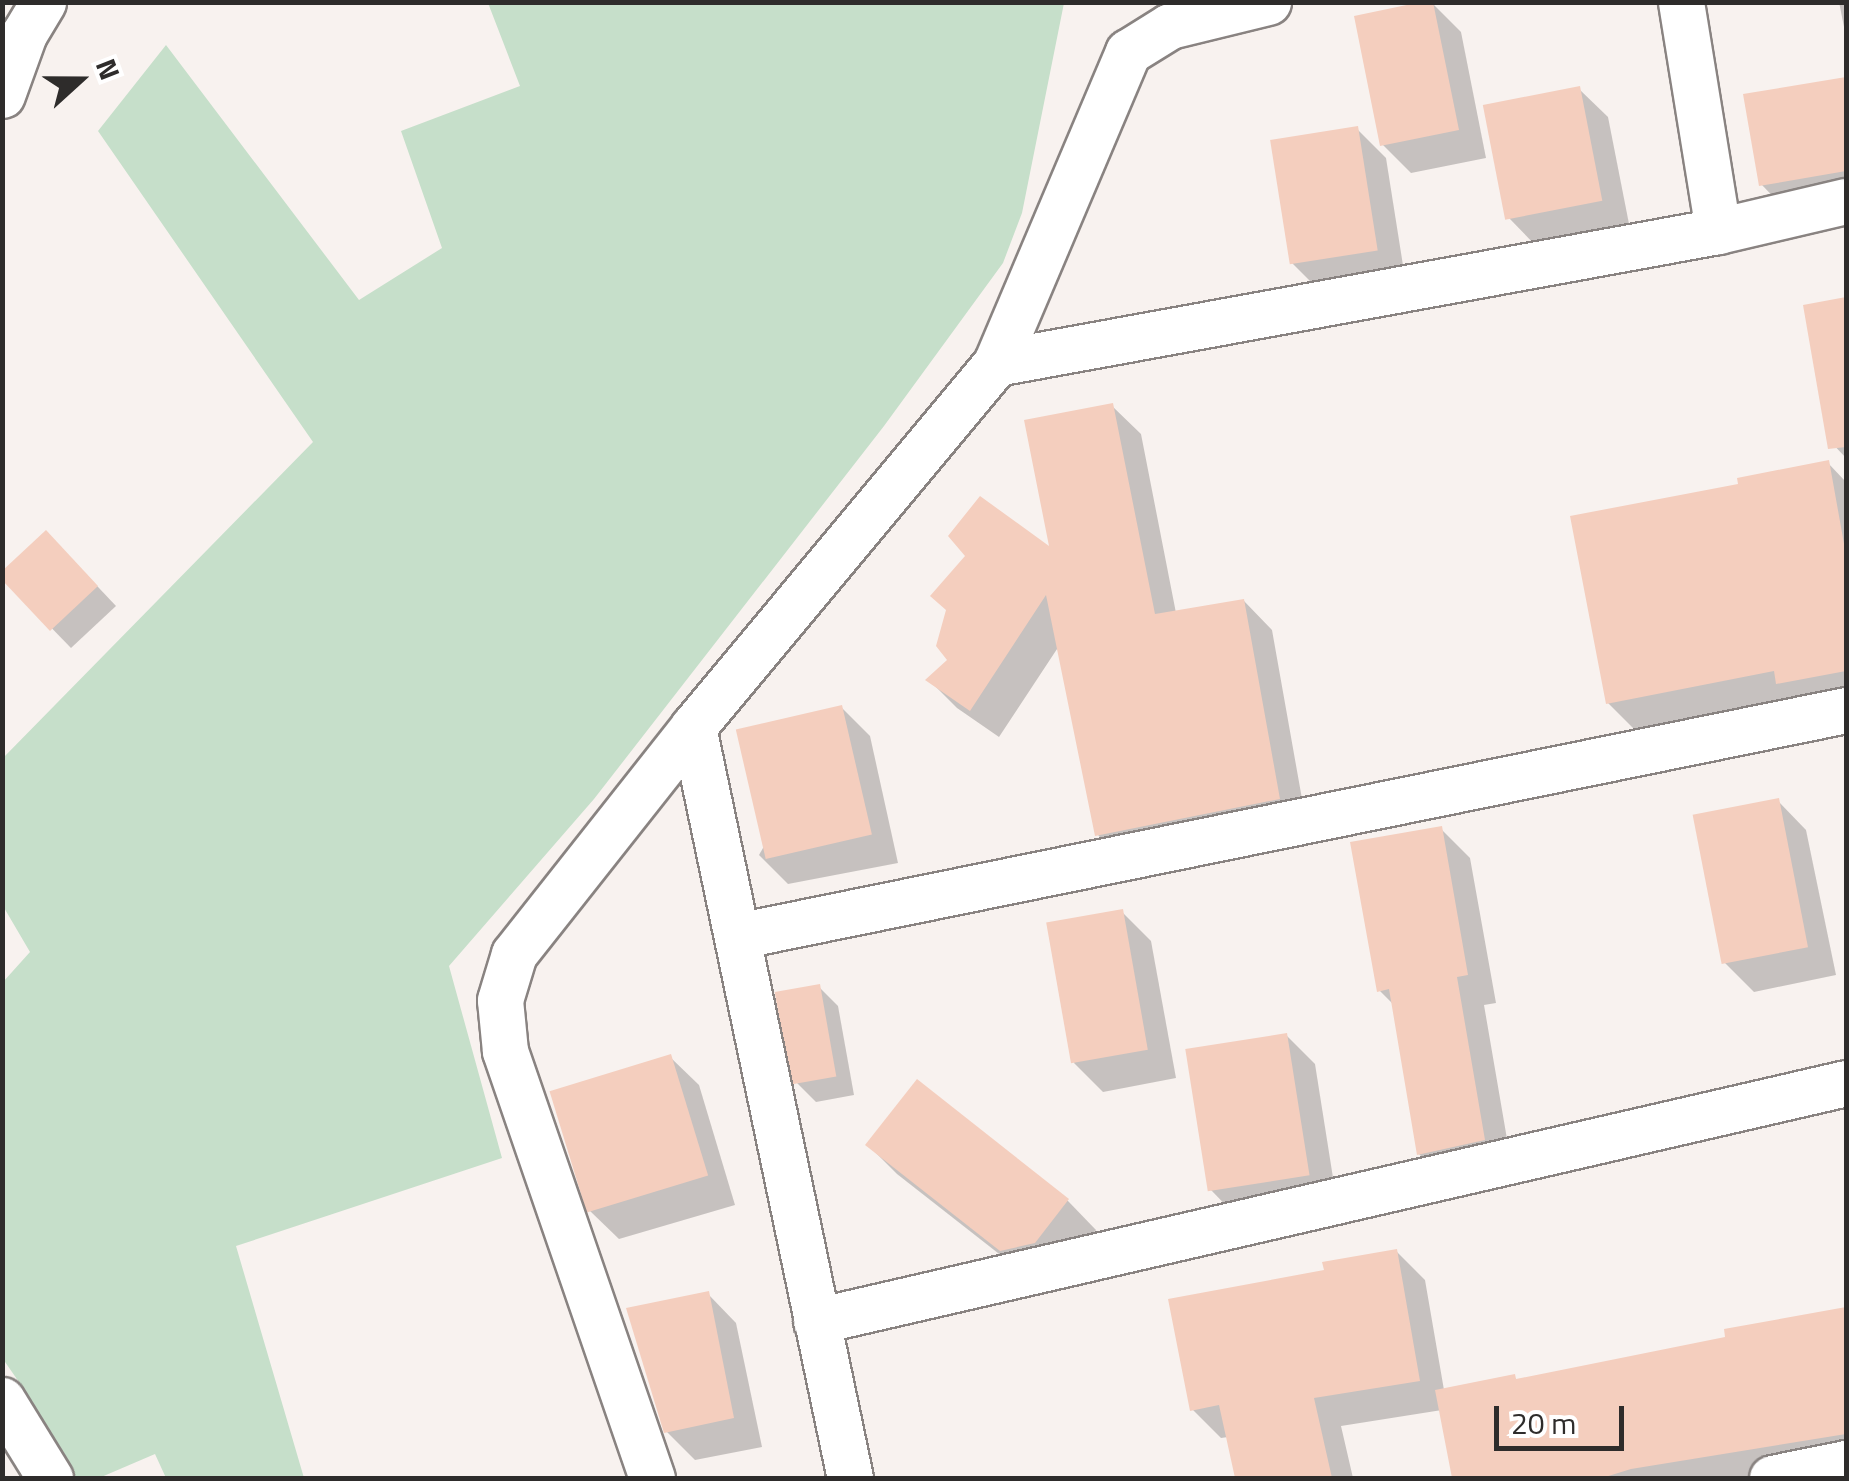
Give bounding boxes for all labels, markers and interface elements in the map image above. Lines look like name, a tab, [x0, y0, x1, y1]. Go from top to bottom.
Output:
north arrow	[30, 30, 130, 130]
text: N	[85, 52, 132, 86]
scale bar	[1499, 1386, 1629, 1448]
text: 20 m	[1511, 1400, 1576, 1446]

